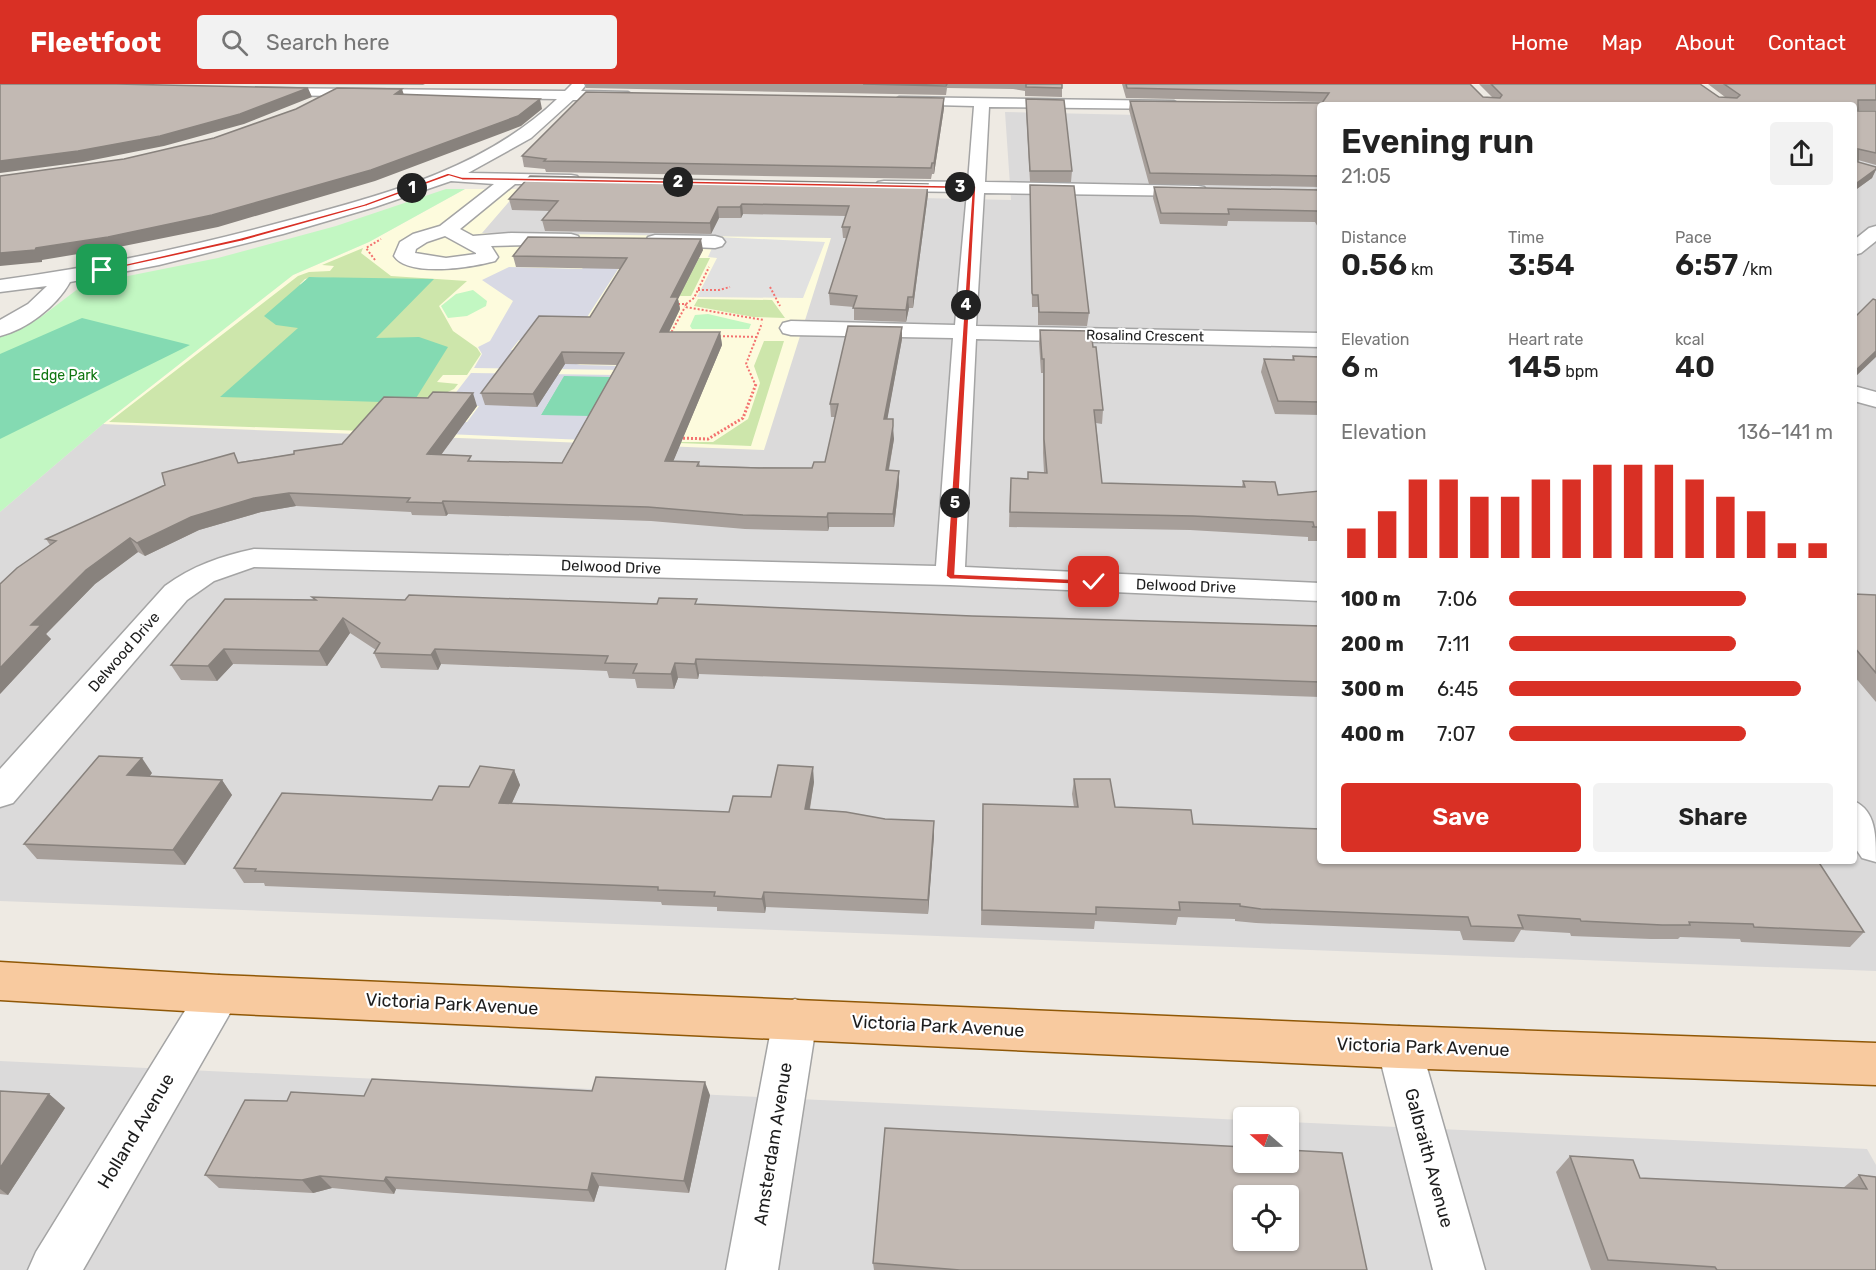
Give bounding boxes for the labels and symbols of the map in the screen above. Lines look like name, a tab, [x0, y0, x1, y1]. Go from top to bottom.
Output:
pin: 2	[663, 167, 693, 197]
pin: 3	[945, 172, 975, 202]
pin: 1	[397, 173, 427, 203]
pin	[76, 244, 127, 295]
pin: 4	[951, 290, 981, 320]
street label: Rosalind Crescent	[1086, 326, 1205, 346]
park label: Edge Park	[32, 367, 99, 384]
pin: 5	[940, 488, 970, 518]
street label: Delwood Drive	[561, 556, 661, 578]
pin	[1068, 556, 1119, 607]
street label: Delwood Drive	[1136, 575, 1236, 597]
street label: Delwood Drive	[84, 608, 164, 696]
street label: Victoria Park Avenue	[365, 988, 539, 1020]
street label: Victoria Park Avenue	[851, 1010, 1025, 1042]
street label: Victoria Park Avenue	[1336, 1033, 1510, 1061]
street label: Amsterdam Avenue	[749, 1061, 797, 1227]
street label: Holland Avenue	[93, 1069, 179, 1193]
street label: Galbraith Avenue	[1400, 1086, 1458, 1230]
north arrow	[1233, 1107, 1299, 1173]

